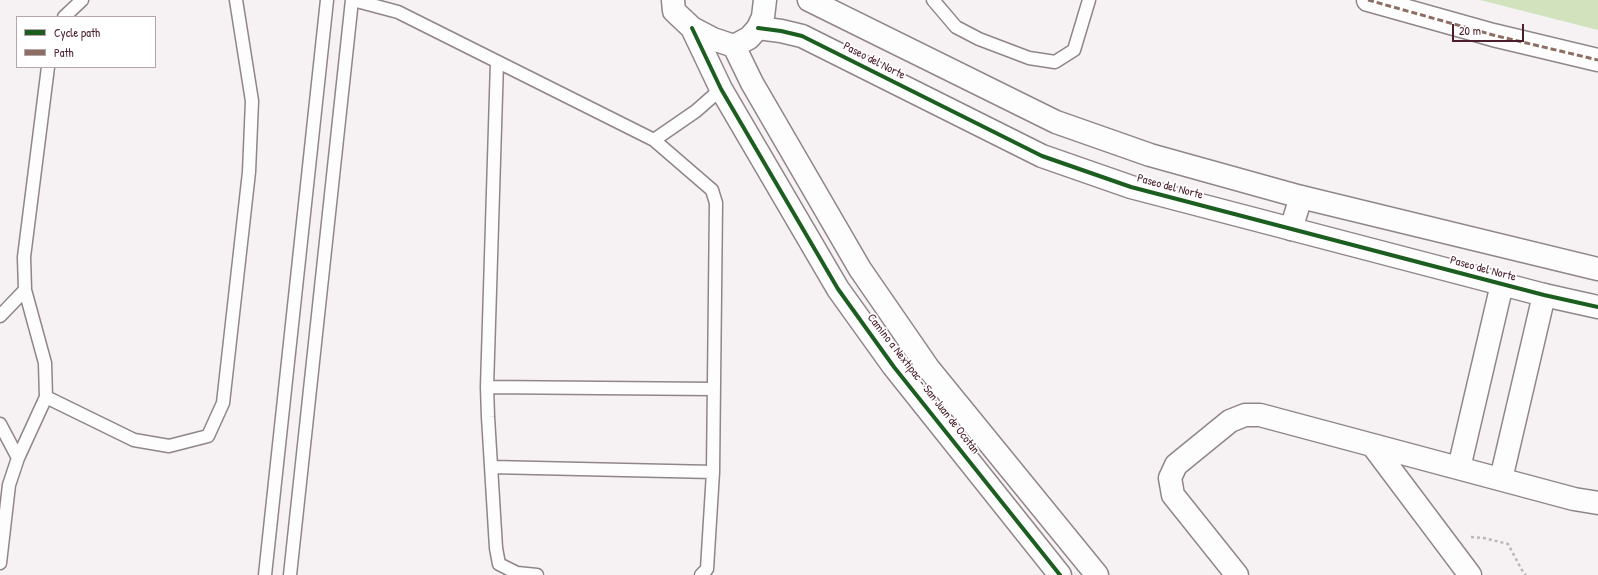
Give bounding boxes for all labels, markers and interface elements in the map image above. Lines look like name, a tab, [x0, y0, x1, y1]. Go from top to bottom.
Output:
legend	[16, 16, 156, 68]
scale bar	[1454, 16, 1526, 42]
text: 20 m	[1459, 22, 1481, 39]
text: Cycle path	[54, 24, 100, 41]
street label: Paseo del Norte	[841, 39, 907, 83]
text: Path	[54, 44, 74, 61]
street label: Paseo del Norte	[1135, 171, 1205, 203]
street label: Paseo del Norte	[1448, 253, 1518, 285]
street label: Camino a Nextipac - San Juan de Ocotán	[864, 311, 982, 457]

